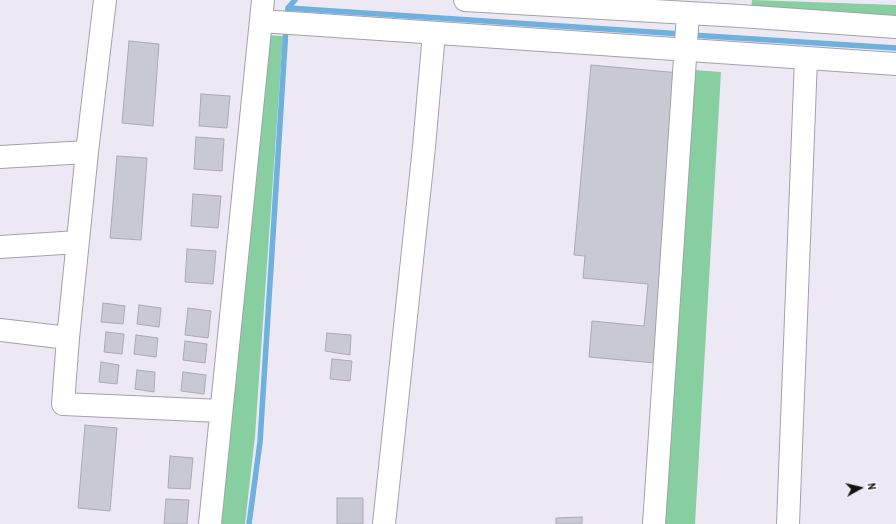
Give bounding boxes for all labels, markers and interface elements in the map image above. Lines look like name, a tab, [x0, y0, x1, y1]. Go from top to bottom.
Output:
north arrow	[840, 468, 880, 508]
text: N	[864, 482, 879, 491]

